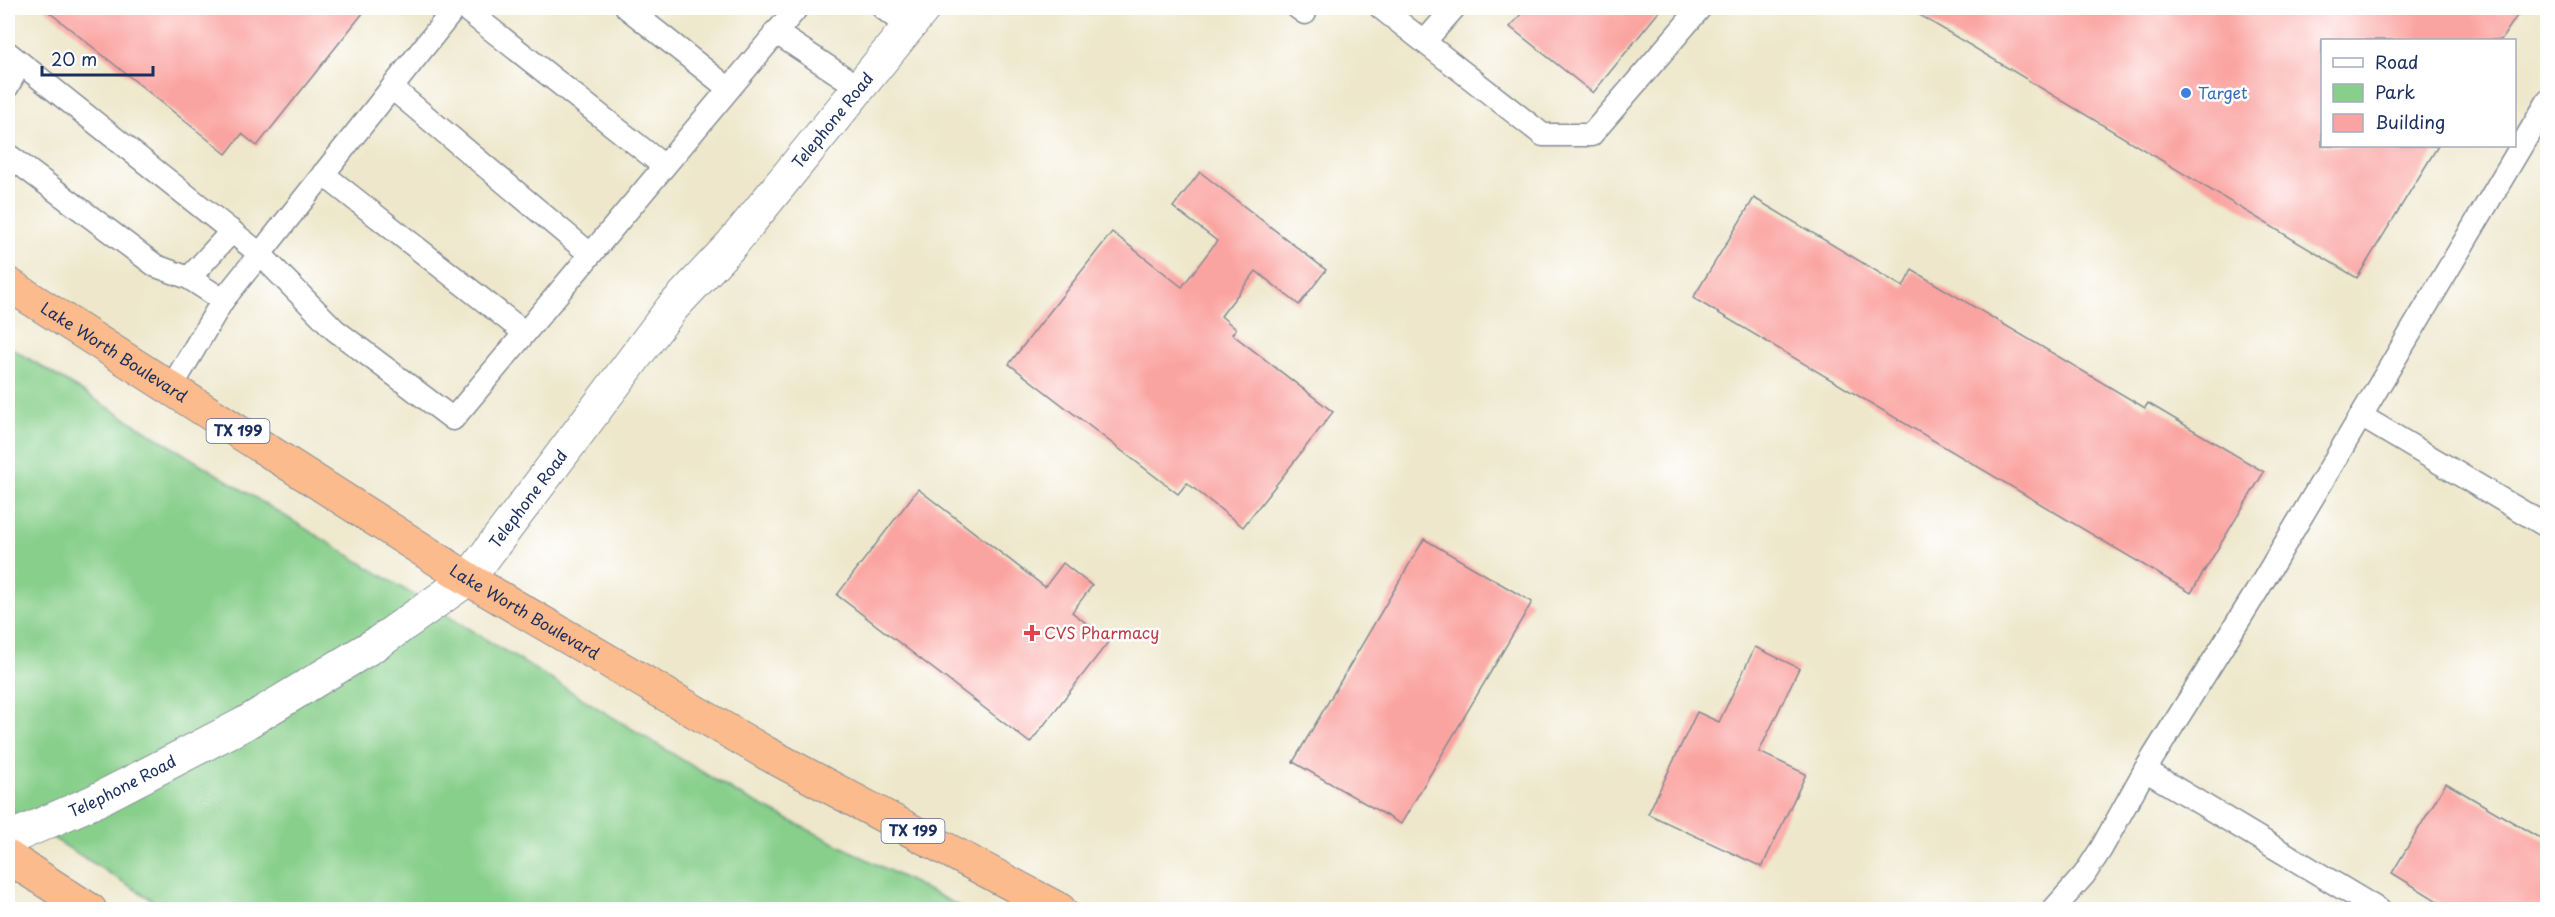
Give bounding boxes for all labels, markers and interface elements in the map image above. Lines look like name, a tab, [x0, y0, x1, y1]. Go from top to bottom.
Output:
scale bar	[42, 39, 153, 77]
legend	[2321, 39, 2516, 147]
text: 20 m	[51, 45, 97, 72]
text: Road	[2375, 48, 2419, 75]
street label: Telephone Road	[785, 67, 878, 173]
text: Park	[2375, 78, 2415, 105]
place label: Target	[2198, 80, 2248, 104]
marker: Target	[2179, 86, 2193, 100]
text: Building	[2375, 108, 2445, 135]
street label: Lake Worth Boulevard	[37, 295, 193, 407]
road number: TX 199	[206, 419, 270, 443]
street label: Telephone Road	[483, 444, 572, 552]
street label: Lake Worth Boulevard	[446, 558, 605, 665]
place label: CVS Pharmacy	[1044, 620, 1159, 644]
marker: CVS Pharmacy	[1025, 626, 1039, 640]
street label: Telephone Road	[64, 748, 180, 822]
road number: TX 199	[882, 819, 944, 843]

